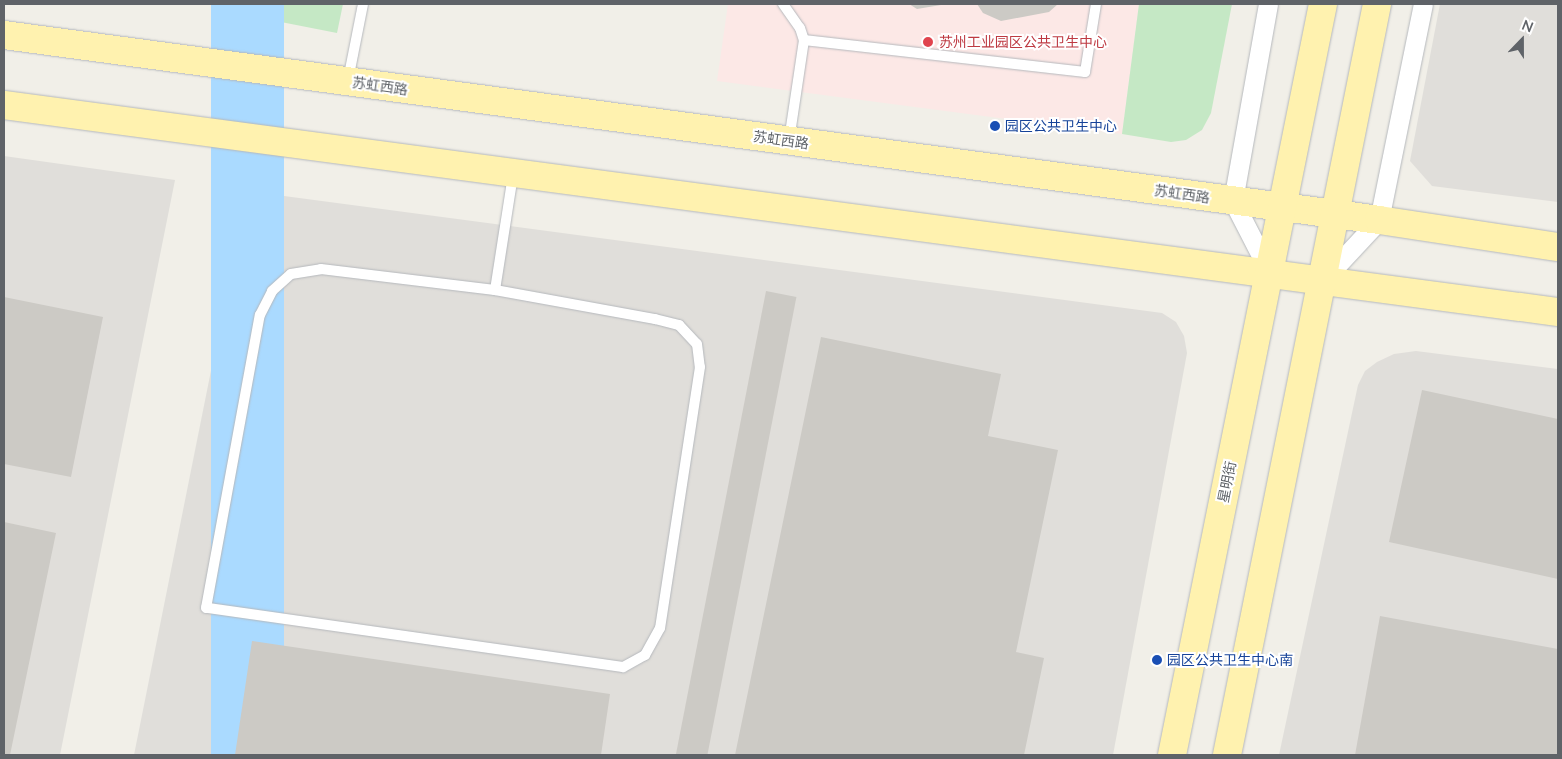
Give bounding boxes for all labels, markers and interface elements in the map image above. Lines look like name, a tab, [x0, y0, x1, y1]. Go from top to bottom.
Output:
north arrow	[1497, 15, 1547, 65]
text: N	[1520, 16, 1536, 36]
place label: 苏州工业园区公共卫生中心	[939, 34, 1107, 50]
marker: 苏州工业园区公共卫生中心	[921, 35, 935, 49]
street label: 苏虹西路	[351, 74, 409, 98]
place label: 园区公共卫生中心	[1005, 118, 1117, 134]
marker: 园区公共卫生中心	[989, 120, 1001, 132]
street label: 苏虹西路	[752, 128, 810, 152]
street label: 苏虹西路	[1153, 182, 1211, 206]
street label: 星明街	[1215, 460, 1239, 504]
place label: 园区公共卫生中心南	[1167, 652, 1293, 668]
marker: 园区公共卫生中心南	[1151, 654, 1163, 666]

